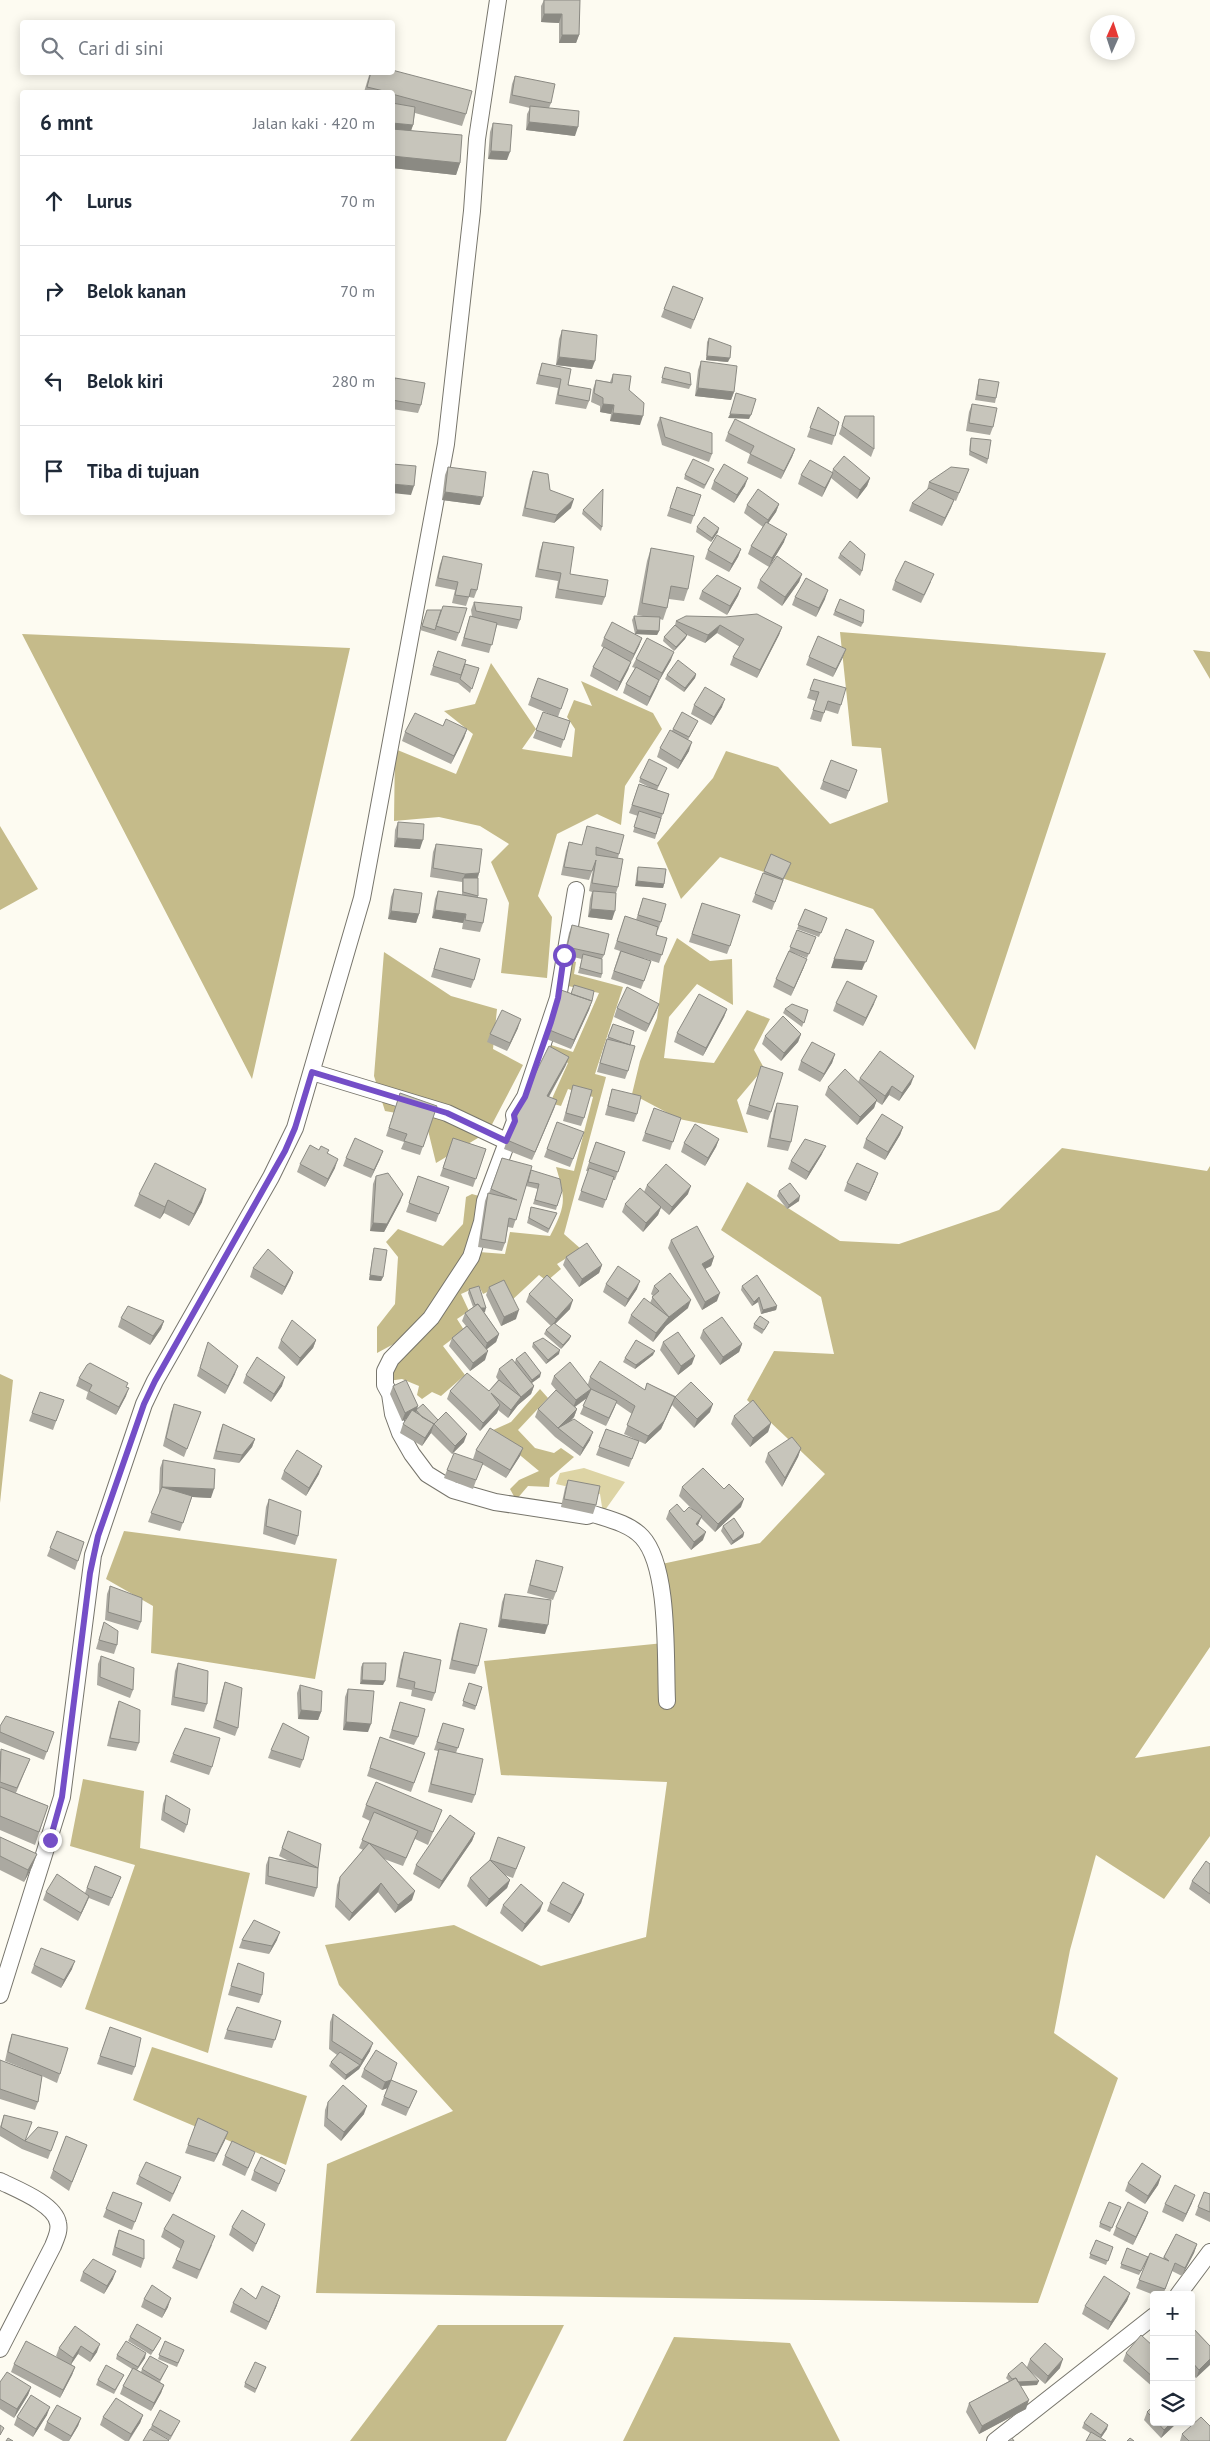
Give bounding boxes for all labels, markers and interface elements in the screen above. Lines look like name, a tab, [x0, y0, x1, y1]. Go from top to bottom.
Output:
north arrow	[1090, 15, 1135, 60]
search box	[20, 20, 395, 75]
icon: search	[38, 34, 66, 62]
text: Cari di sini	[78, 36, 164, 60]
text: 6 mnt	[40, 109, 93, 136]
text: Jalan kaki · 420 m	[253, 113, 375, 133]
icon: ahead	[40, 187, 68, 215]
text: Lurus	[87, 189, 132, 213]
text: 70 m	[340, 191, 375, 211]
icon: right	[40, 277, 68, 305]
text: Belok kanan	[87, 279, 186, 303]
text: 70 m	[340, 281, 375, 301]
icon: left	[40, 367, 68, 395]
text: Belok kiri	[87, 369, 163, 393]
text: 280 m	[332, 371, 375, 391]
icon: arrive	[40, 457, 68, 485]
text: Tiba di tujuan	[87, 459, 199, 483]
route start	[553, 944, 576, 967]
route end	[39, 1829, 62, 1852]
map controls	[1150, 2291, 1195, 2426]
button: +	[1150, 2291, 1195, 2336]
button: −	[1150, 2336, 1195, 2381]
button: layers	[1150, 2381, 1195, 2426]

